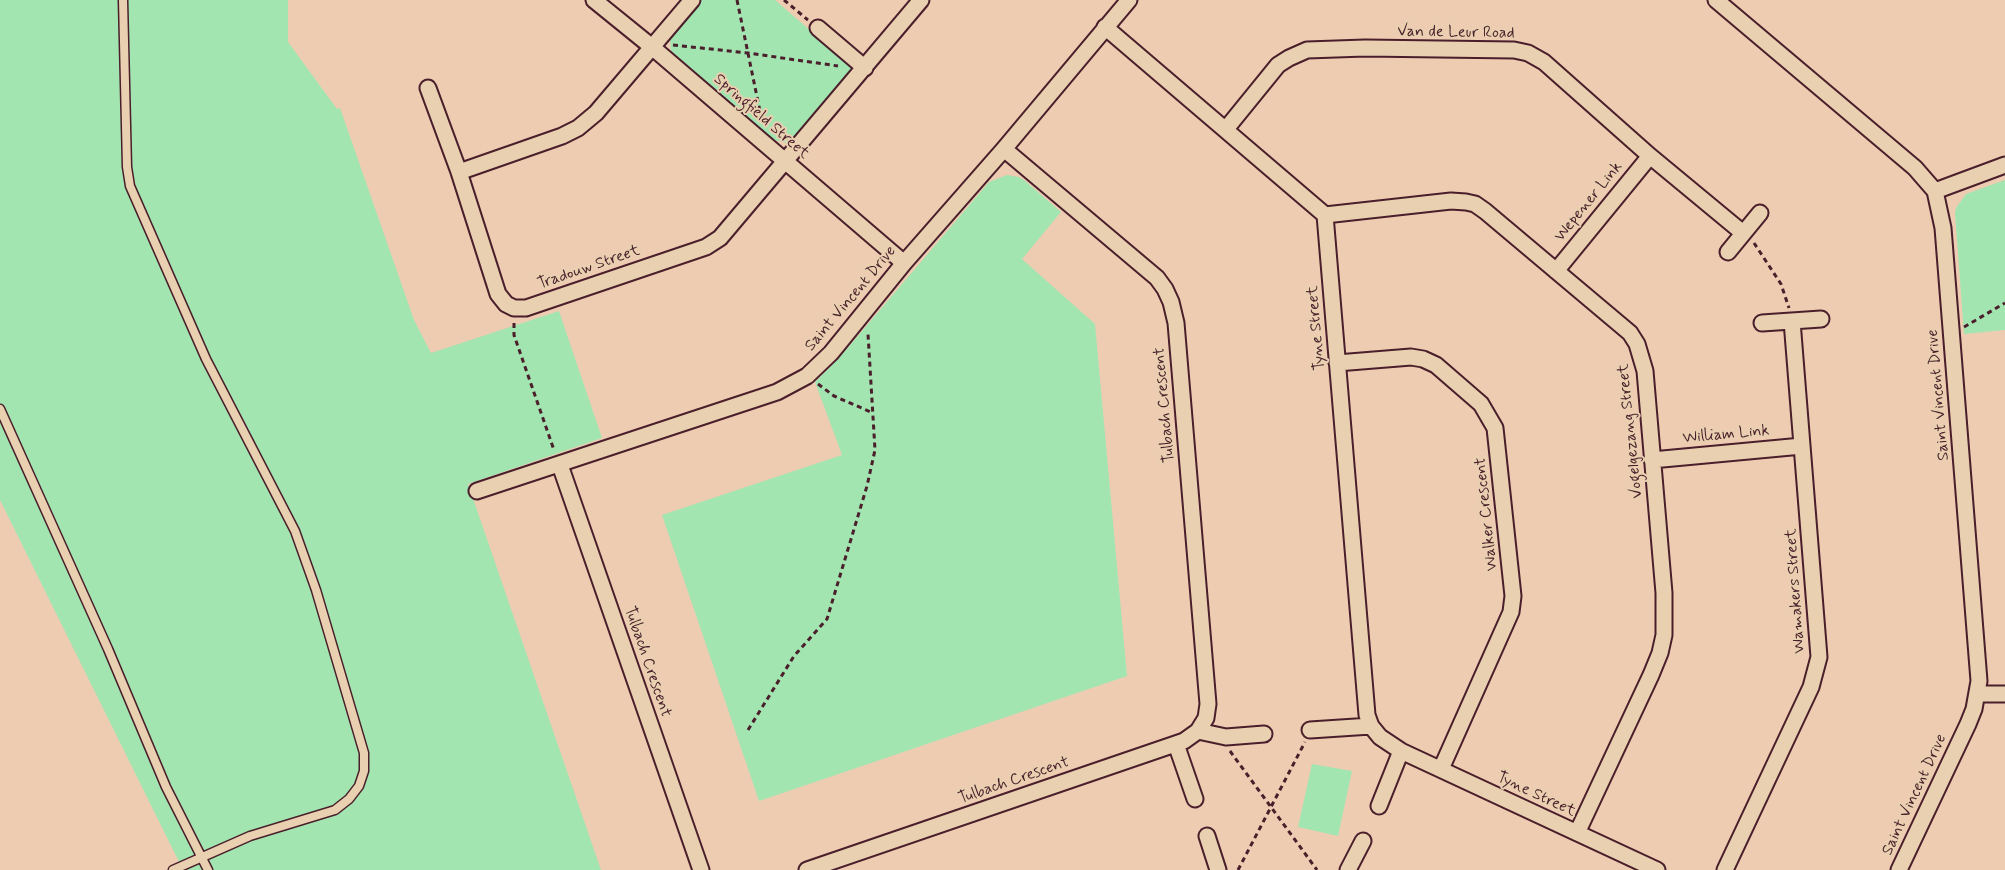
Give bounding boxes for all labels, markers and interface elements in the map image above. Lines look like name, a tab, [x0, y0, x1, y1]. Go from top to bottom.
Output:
street label: Van de Leur Road	[1397, 22, 1515, 44]
street label: Springfield Street	[709, 70, 813, 164]
street label: Wepener Link	[1551, 158, 1627, 246]
street label: Tradouw Street	[535, 242, 643, 294]
street label: Saint Vincent Drive	[801, 242, 901, 356]
street label: Tyne Street	[1304, 285, 1330, 371]
street label: Saint Vincent Drive	[1924, 329, 1954, 461]
street label: Tulbach Crescent	[1150, 346, 1180, 464]
street label: Vogelgezang Street	[1614, 363, 1648, 499]
street label: William Link	[1682, 422, 1770, 448]
street label: Walker Crescent	[1471, 456, 1503, 572]
street label: Wamakers Street	[1782, 528, 1810, 654]
street label: Tulbach Crescent	[619, 604, 675, 720]
street label: Saint Vincent Drive	[1878, 731, 1952, 859]
street label: Tulbach Crescent	[956, 753, 1072, 809]
street label: Tyne Street	[1493, 768, 1579, 822]

